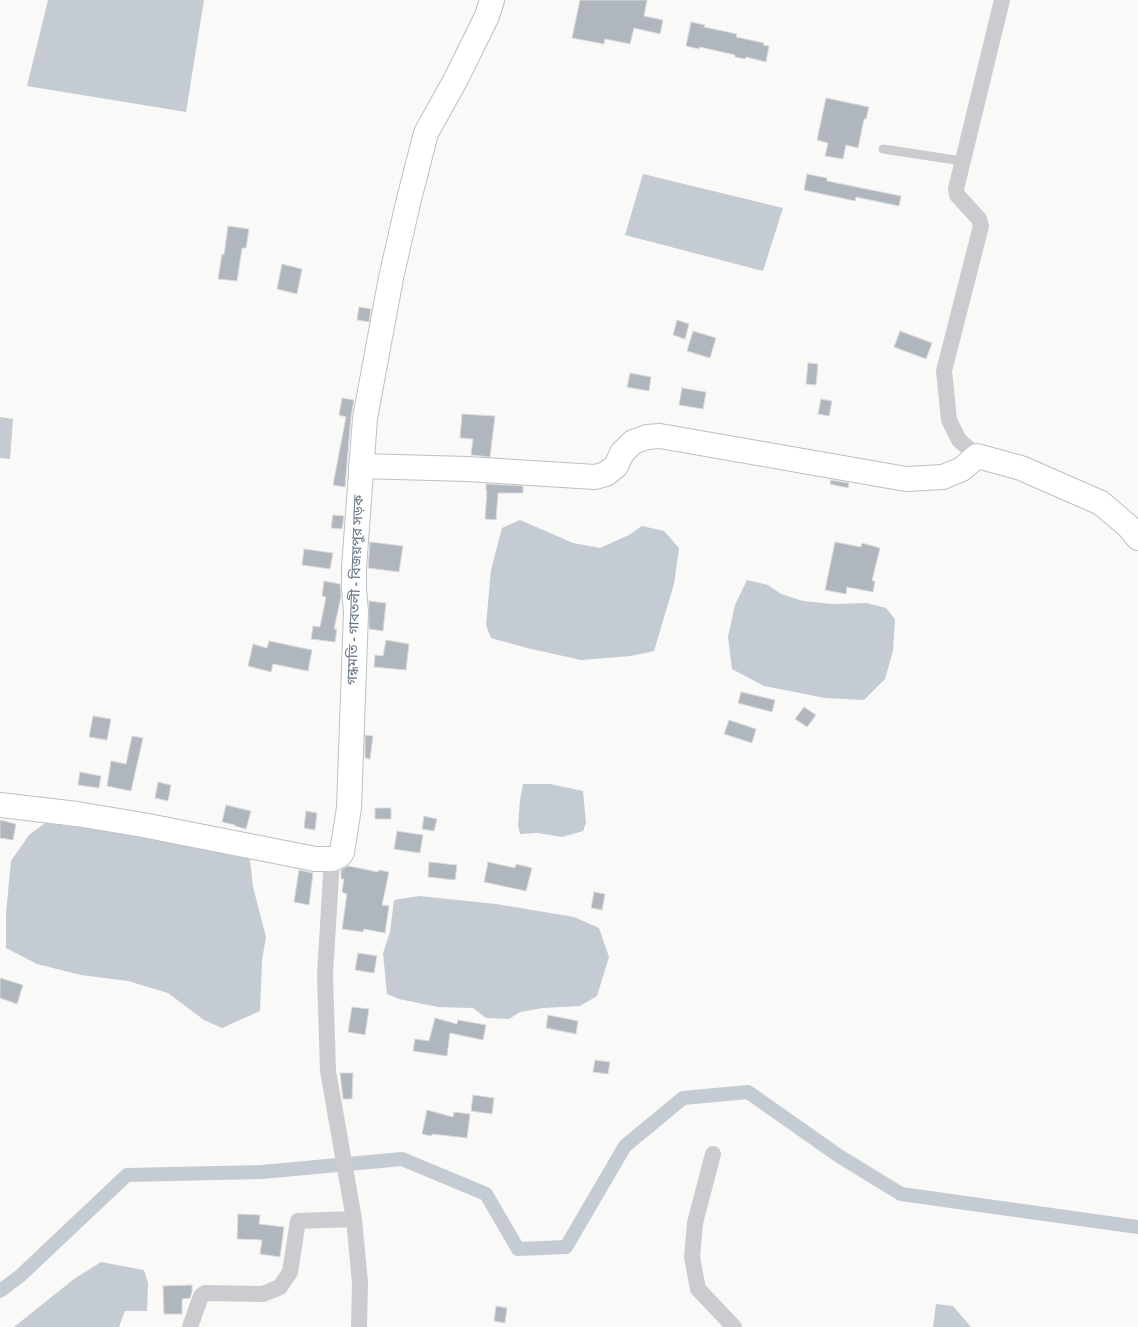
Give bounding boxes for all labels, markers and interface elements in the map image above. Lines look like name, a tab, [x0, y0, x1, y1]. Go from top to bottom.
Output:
street label: গন্ধমতি - গাবতলী - বিজয়পুর সড়ক	[344, 495, 368, 685]

